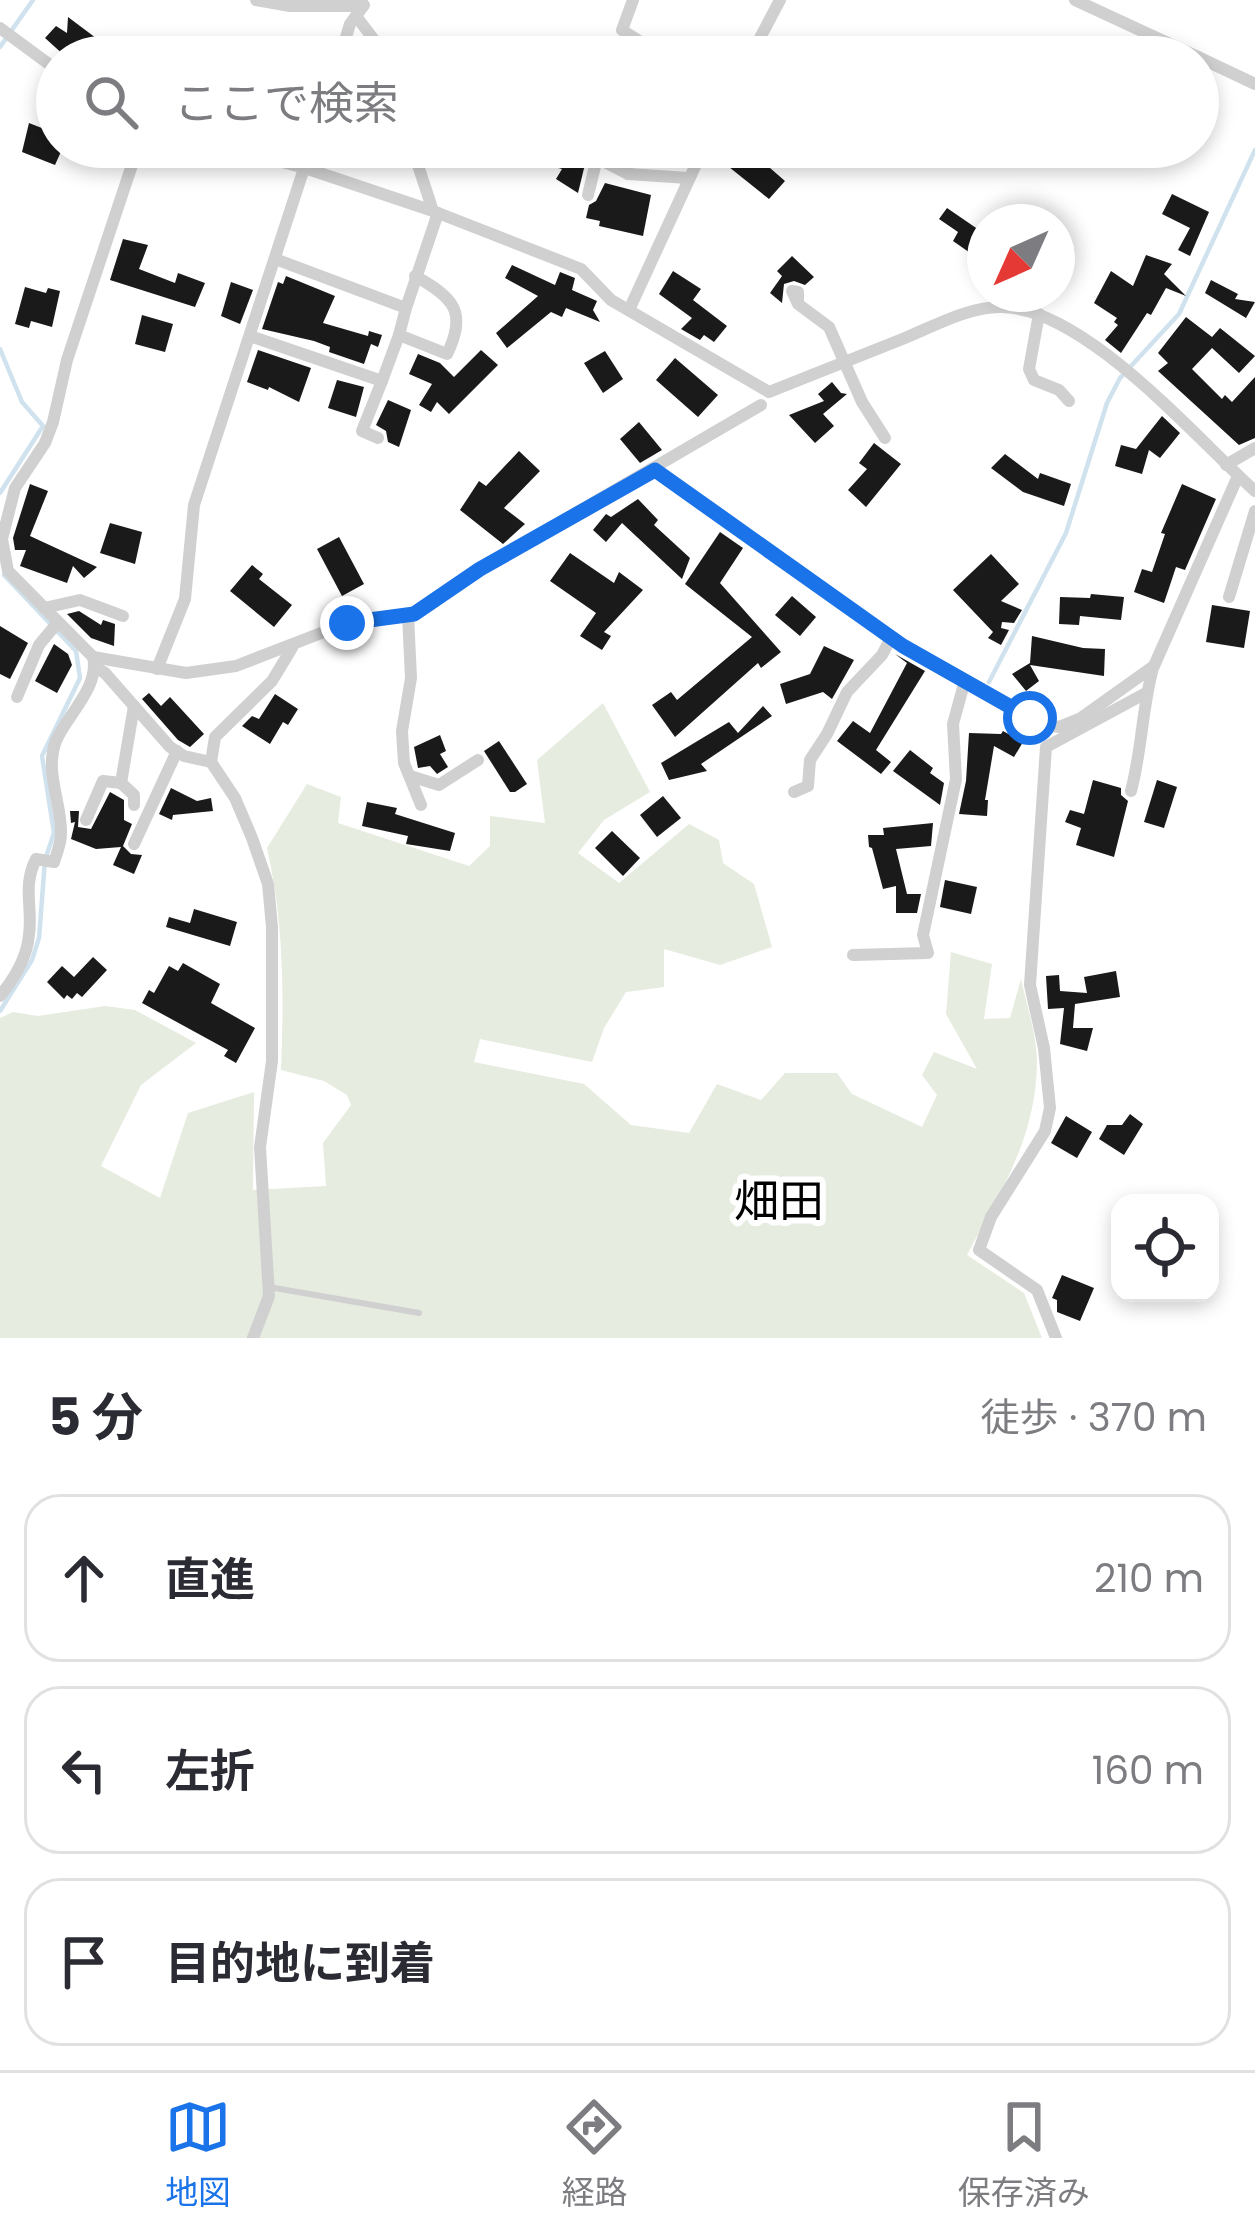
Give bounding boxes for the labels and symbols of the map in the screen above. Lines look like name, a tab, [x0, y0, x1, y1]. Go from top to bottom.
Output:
north arrow	[967, 204, 1075, 312]
route end	[320, 596, 374, 650]
route start	[1003, 691, 1057, 745]
district label: 畑田	[734, 1170, 824, 1233]

